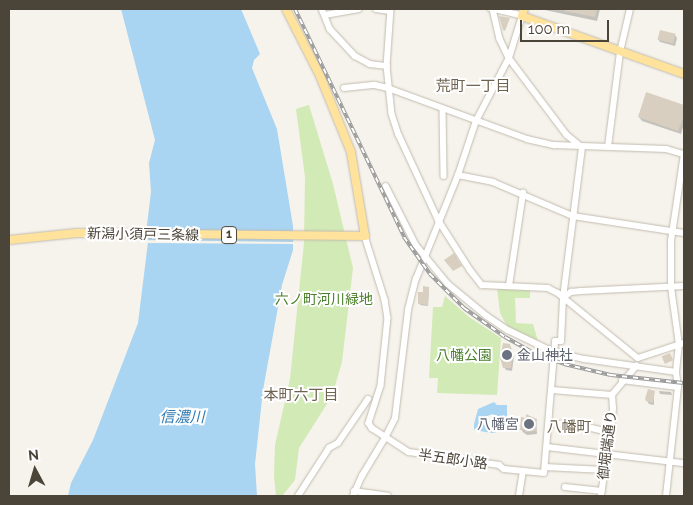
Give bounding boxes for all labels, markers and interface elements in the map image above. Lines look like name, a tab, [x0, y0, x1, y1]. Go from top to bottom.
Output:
scale bar	[523, 10, 612, 42]
text: 100 m	[528, 20, 570, 38]
district label: 荒町一丁目	[436, 78, 510, 96]
street label: 新潟小須戸三条線	[87, 225, 199, 243]
road number: 1	[220, 226, 238, 244]
park label: 六ノ町河川緑地	[275, 291, 373, 307]
park label: 八幡公園	[436, 347, 492, 363]
place label: 金山神社	[517, 347, 573, 363]
marker: 金山神社	[501, 349, 513, 361]
district label: 本町六丁目	[264, 387, 338, 405]
water label: 信濃川	[160, 409, 204, 427]
street label: 御堀端通り	[594, 409, 620, 481]
place label: 八幡宮	[477, 416, 519, 432]
marker: 八幡宮	[523, 418, 535, 430]
district label: 八幡町	[547, 419, 591, 437]
north arrow	[10, 445, 60, 495]
street label: 半五郎小路	[417, 446, 489, 472]
text: N	[27, 447, 40, 464]

